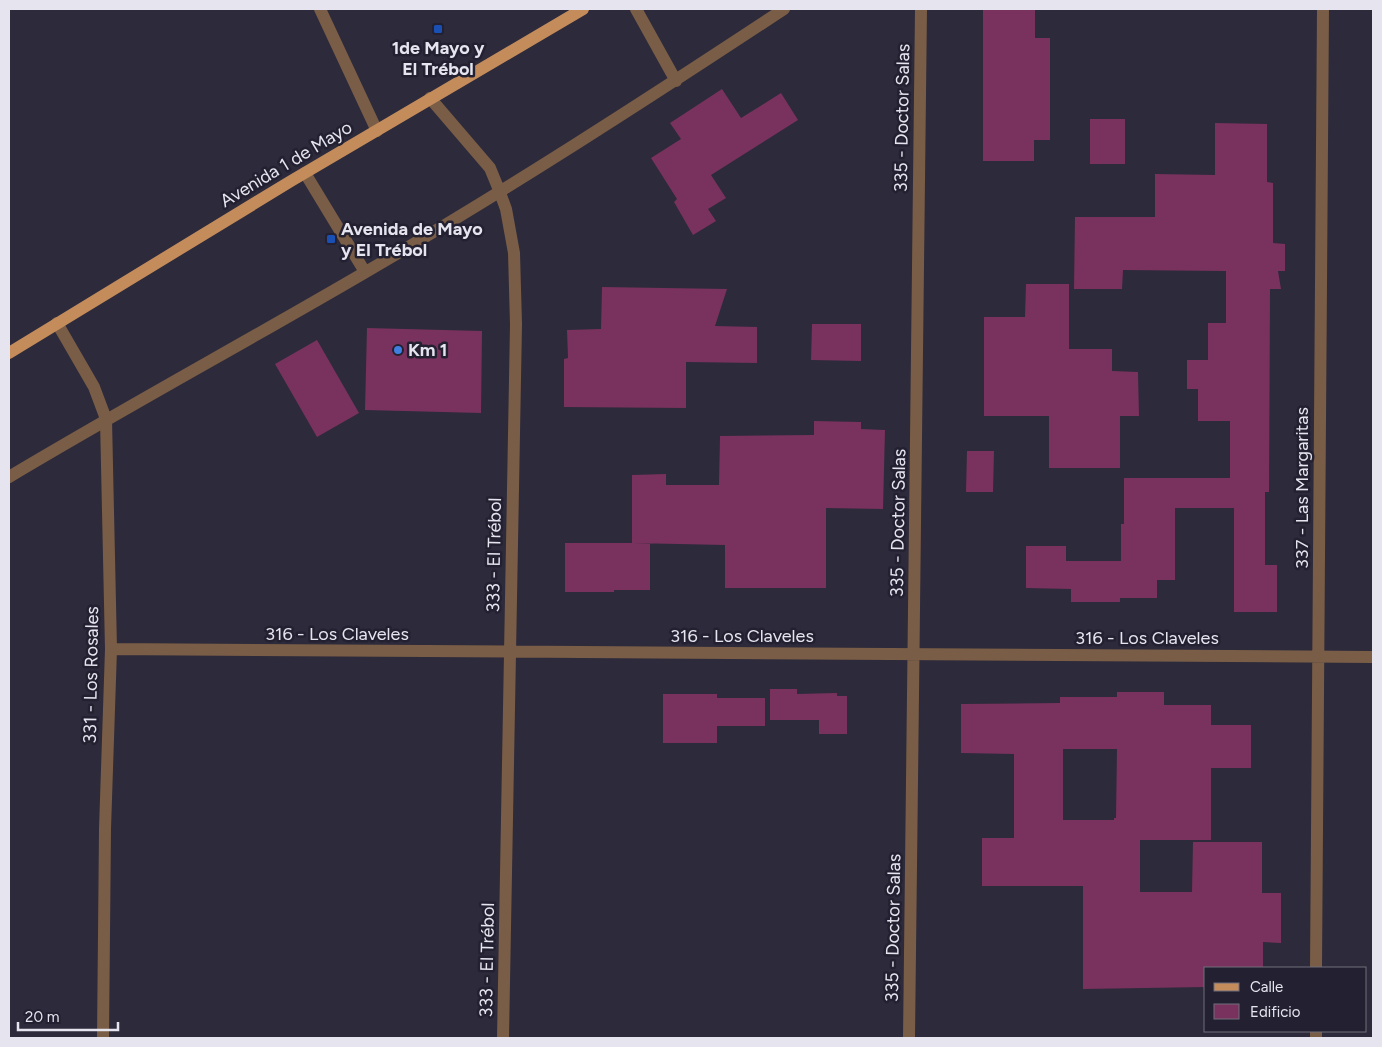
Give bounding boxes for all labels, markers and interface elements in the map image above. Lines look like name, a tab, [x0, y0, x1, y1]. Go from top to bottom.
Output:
marker: 1de Mayo y El Trébol	[432, 23, 444, 35]
place label: 1de Mayo y El Trébol	[392, 37, 485, 80]
street label: 335 - Doctor Salas	[890, 44, 914, 192]
street label: Avenida 1 de Mayo	[216, 116, 356, 212]
place label: Avenida de Mayo y El Trébol	[341, 218, 483, 261]
marker: Avenida de Mayo y El Trébol	[325, 233, 337, 245]
place label: Km 1	[408, 339, 447, 361]
marker: Km 1	[392, 344, 404, 356]
street label: 337 - Las Margaritas	[1291, 407, 1313, 569]
street label: 335 - Doctor Salas	[886, 449, 910, 597]
street label: 333 - El Trébol	[482, 497, 506, 613]
street label: 331 - Los Rosales	[79, 606, 103, 744]
street label: 316 - Los Claveles	[265, 623, 409, 645]
street label: 316 - Los Claveles	[670, 625, 814, 647]
street label: 316 - Los Claveles	[1075, 627, 1219, 649]
street label: 335 - Doctor Salas	[881, 854, 905, 1002]
street label: 333 - El Trébol	[475, 902, 499, 1018]
legend	[1204, 967, 1367, 1032]
text: Calle	[1250, 978, 1283, 996]
scale bar	[18, 1000, 118, 1032]
text: Edificio	[1250, 1003, 1301, 1021]
text: 20 m	[25, 1008, 59, 1026]

